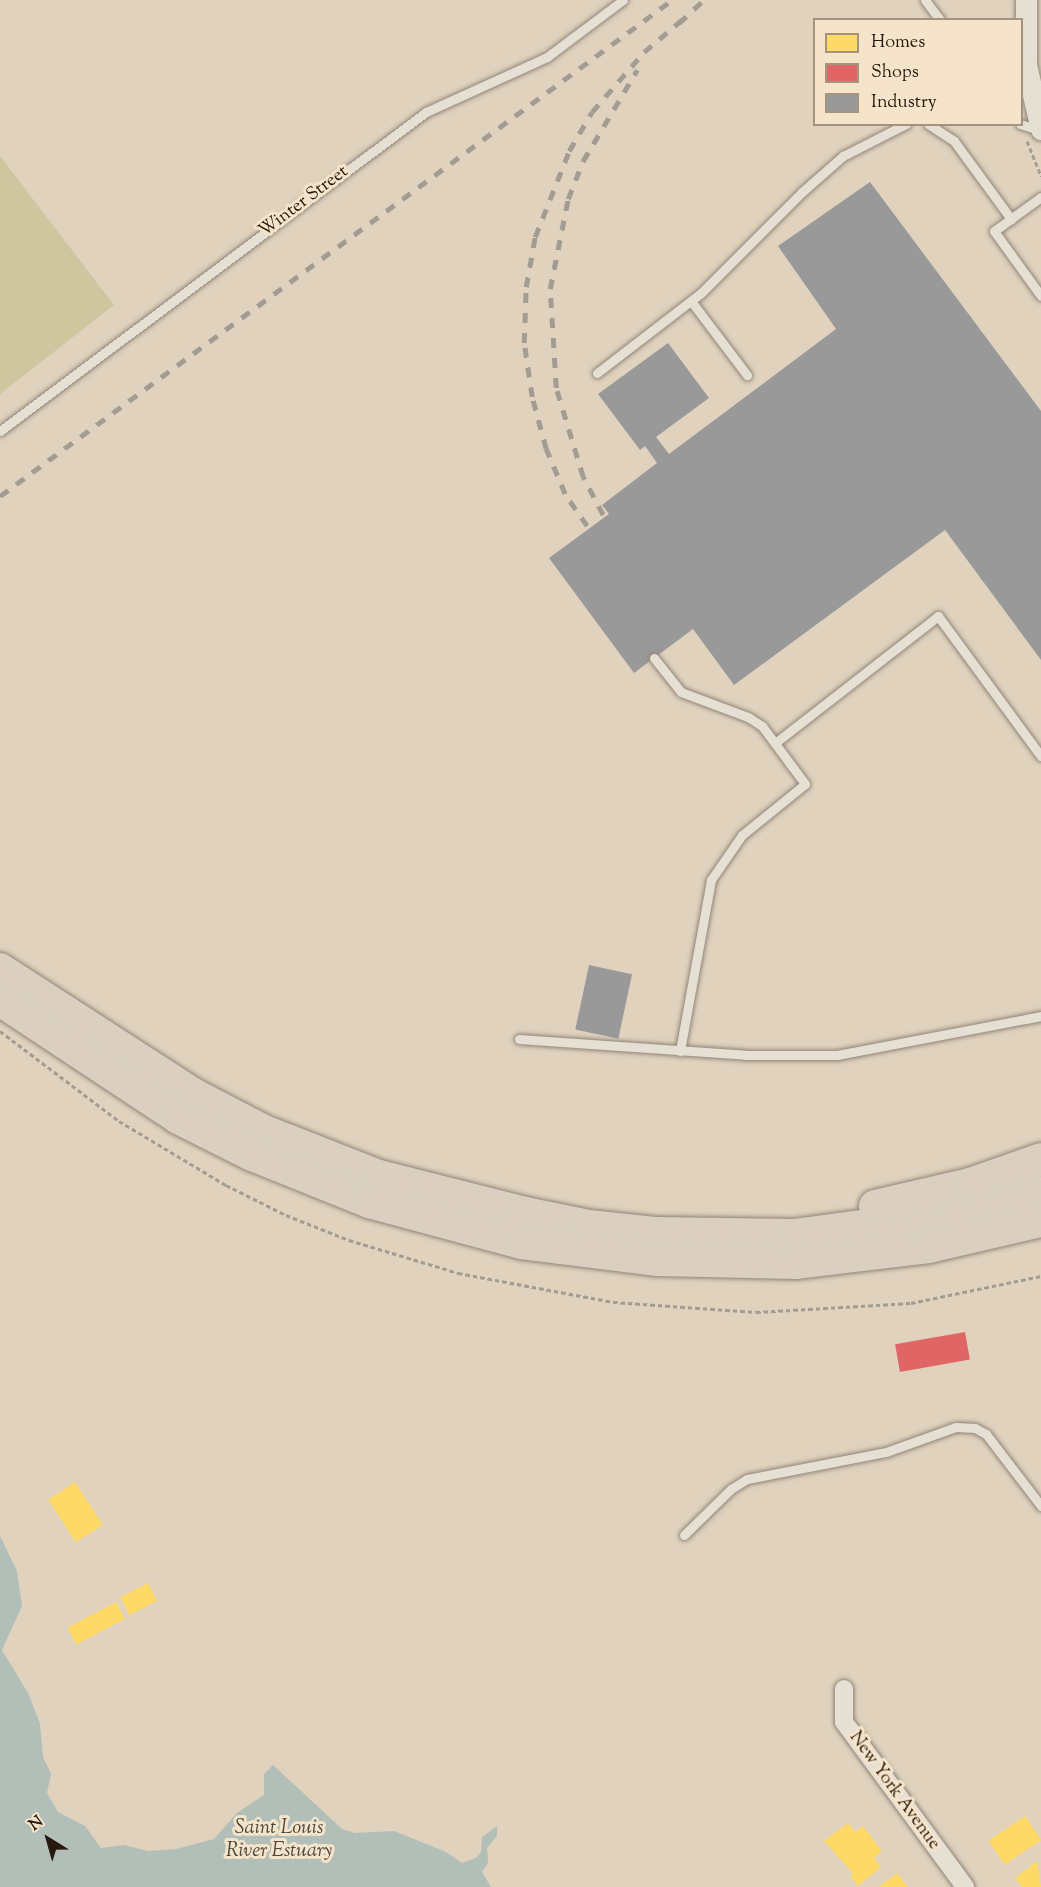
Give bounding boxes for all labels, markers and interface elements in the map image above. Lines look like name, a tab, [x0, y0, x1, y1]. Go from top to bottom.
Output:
legend	[813, 18, 1023, 126]
text: Homes	[871, 30, 925, 56]
text: Shops	[871, 60, 919, 86]
text: Industry	[871, 90, 937, 116]
street label: Winter Street	[255, 161, 353, 243]
street label: New York Avenue	[844, 1728, 944, 1854]
north arrow	[18, 1809, 78, 1869]
text: N	[25, 1811, 49, 1837]
water label: Saint Louis River Estuary	[226, 1817, 332, 1864]

